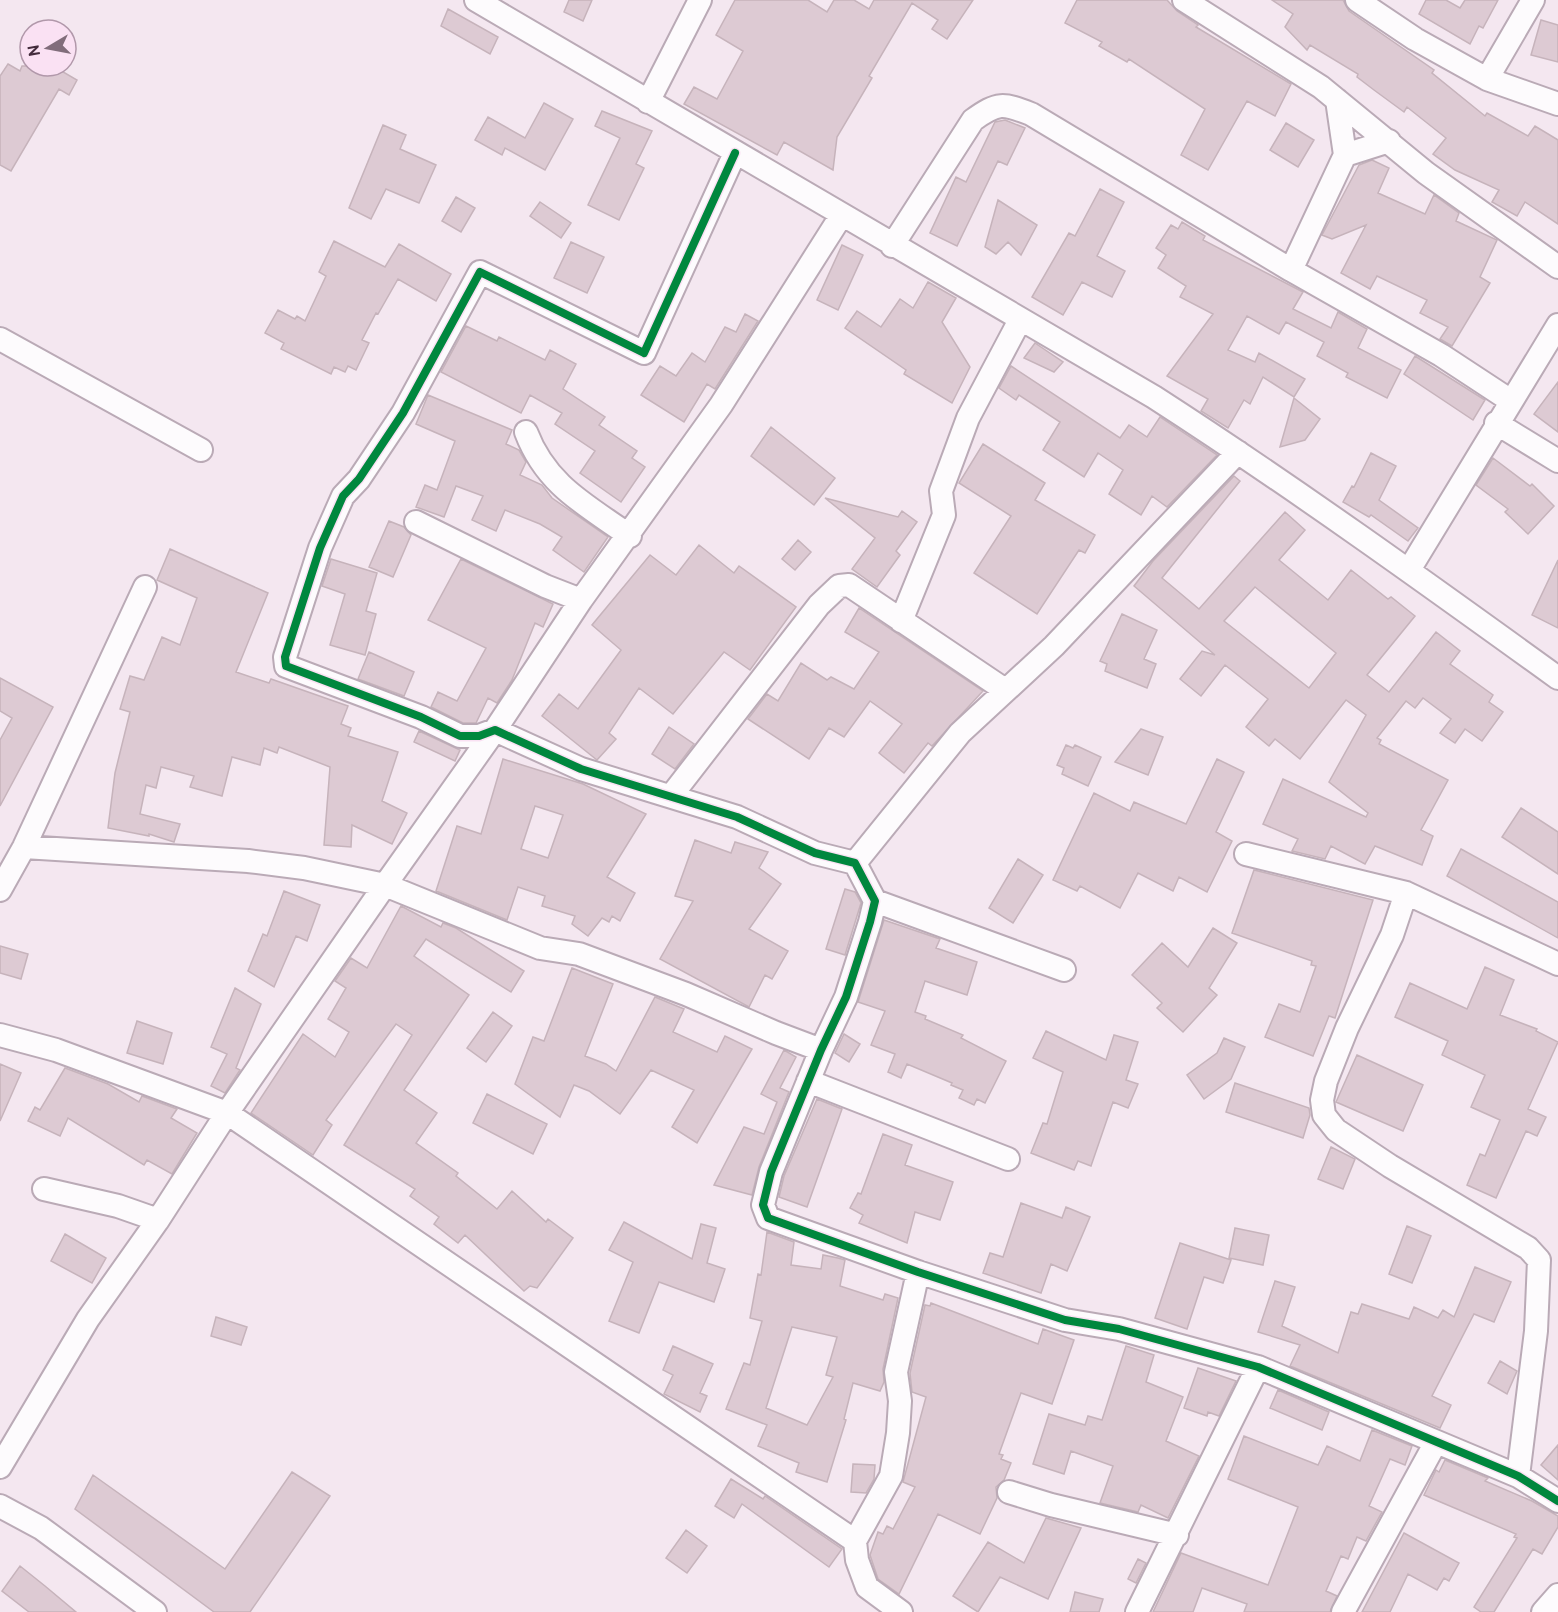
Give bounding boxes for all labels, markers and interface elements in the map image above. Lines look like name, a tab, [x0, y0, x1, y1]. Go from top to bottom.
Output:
north arrow	[18, 18, 78, 78]
text: N	[24, 43, 46, 58]

